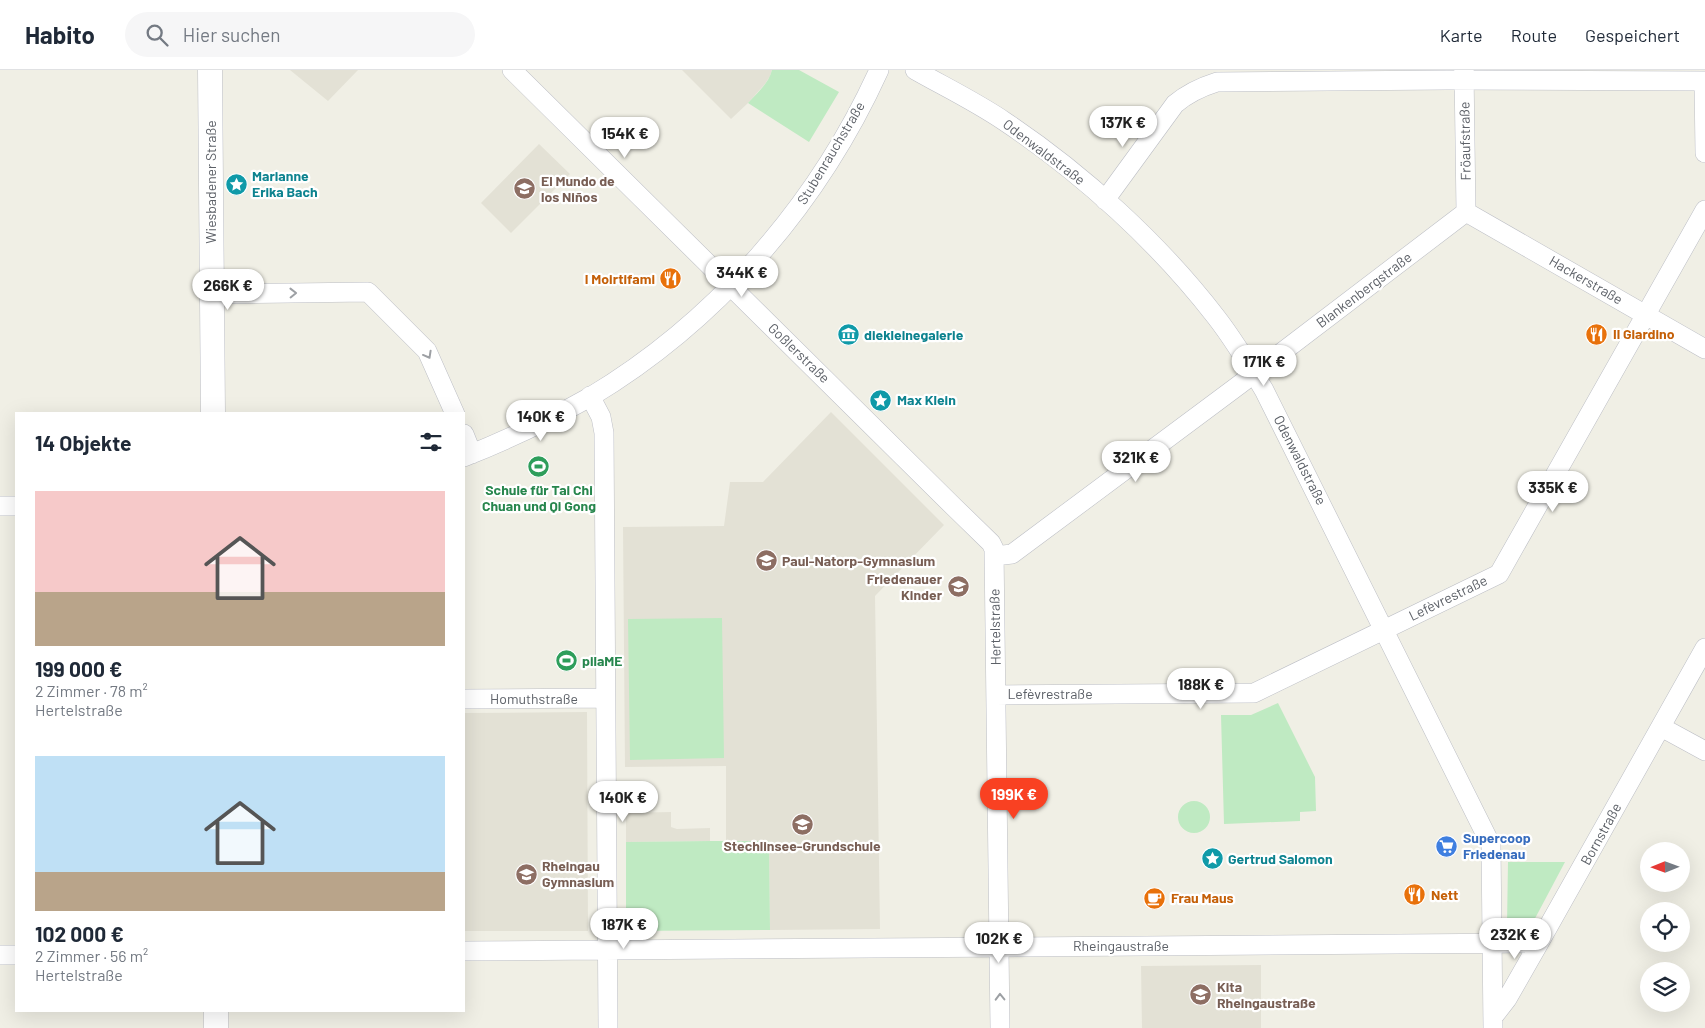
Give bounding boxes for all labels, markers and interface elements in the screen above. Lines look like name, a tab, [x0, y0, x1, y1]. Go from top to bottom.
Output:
search box	[125, 12, 475, 57]
text: Habito	[25, 20, 95, 49]
icon: search	[143, 21, 171, 49]
text: Hier suchen	[183, 23, 281, 46]
text: Karte	[1440, 24, 1483, 46]
text: Route	[1511, 24, 1557, 46]
text: Gespeichert	[1585, 24, 1680, 46]
street label: Stubenrauchstraße	[793, 98, 868, 207]
street label: Fröaufstraße	[1455, 101, 1474, 181]
pin: 137K €	[1082, 106, 1164, 148]
text: 137K €	[1100, 112, 1146, 131]
street label: Odenwaldstraße	[1000, 115, 1089, 188]
pin: 154K €	[584, 116, 666, 159]
street label: Wiesbadener Straße	[202, 120, 219, 244]
text: 154K €	[601, 123, 649, 142]
place label: Marianne Erika Bach	[252, 167, 318, 200]
place icon: Marianne Erika Bach	[224, 172, 248, 196]
place label: El Mundo de los Niños	[541, 172, 615, 205]
school or university icon: El Mundo de los Niños	[513, 177, 537, 201]
street label: Blankenbergstraße	[1313, 248, 1415, 331]
street label: Hackerstraße	[1546, 252, 1626, 307]
pin: 344K €	[701, 256, 783, 298]
text: 344K €	[716, 262, 768, 281]
restaurant icon: I Moirtifami	[659, 267, 683, 291]
pin: 266K €	[187, 268, 269, 311]
place label: I Moirtifami	[585, 270, 655, 287]
text: 266K €	[203, 275, 253, 294]
one-way arrow	[289, 288, 297, 298]
street label: Goßlerstraße	[765, 319, 834, 386]
restaurant icon: Il Giardino	[1585, 322, 1609, 346]
museum icon: diekleinegalerie	[836, 323, 860, 347]
place label: Il Giardino	[1613, 325, 1675, 342]
place label: diekleinegalerie	[864, 326, 964, 343]
pin: 171K €	[1223, 344, 1305, 387]
one-way arrow	[422, 350, 432, 359]
text: 171K €	[1243, 351, 1285, 370]
place icon: Max Klein	[869, 388, 893, 412]
place label: Max Klein	[897, 391, 956, 408]
pin: 140K €	[500, 400, 582, 442]
text: 140K €	[517, 406, 565, 425]
street label: Odenwaldstraße	[1271, 412, 1330, 508]
icon: filters	[417, 428, 445, 456]
text: 14 Objekte	[35, 430, 132, 455]
pin: 321K €	[1095, 440, 1177, 483]
text: 321K €	[1113, 447, 1159, 466]
sports icon: Schule für Tai Chi Chuan und Qi Gong	[527, 455, 551, 479]
pin: 335K €	[1512, 470, 1594, 513]
text: 335K €	[1528, 477, 1578, 496]
place label: Schule für Tai Chi Chuan und Qi Gong	[482, 481, 596, 514]
icon: home	[195, 523, 285, 613]
school or university icon: Paul-Natorp-Gymnasium	[754, 549, 778, 573]
place label: Paul-Natorp-Gymnasium	[782, 552, 936, 569]
place label: Friedenauer Kinder	[867, 570, 943, 603]
street label: Lefèvrestraße	[1406, 571, 1490, 624]
school or university icon: Friedenauer Kinder	[946, 575, 970, 599]
street label: Hertelstraße	[985, 588, 1004, 666]
sports icon: pilaME	[554, 649, 578, 673]
place label: pilaME	[582, 652, 623, 669]
text: 199 000 €	[35, 656, 122, 681]
pin: 188K €	[1160, 668, 1242, 710]
text: 188K €	[1178, 674, 1224, 693]
text: 2 Zimmer · 78 m²	[35, 681, 148, 700]
street label: Lefèvrestraße	[1007, 685, 1093, 702]
street label: Homuthstraße	[490, 690, 578, 707]
text: Hertelstraße	[35, 700, 123, 719]
pin: 199K €	[973, 778, 1055, 820]
pin: 140K €	[582, 780, 664, 823]
text: 199K €	[991, 784, 1037, 803]
text: 140K €	[599, 787, 647, 806]
icon: home	[195, 788, 285, 878]
street label: Bornstraße	[1577, 800, 1625, 868]
school or university icon: Stechlinsee-Grundschule	[790, 812, 814, 836]
place label: Supercoop Friedenau	[1463, 829, 1531, 862]
supermarket icon: Supercoop Friedenau	[1435, 834, 1459, 858]
place label: Stechlinsee-Grundschule	[723, 837, 881, 854]
north arrow	[1640, 842, 1690, 892]
map controls	[1640, 842, 1690, 1012]
place icon: Gertrud Salomon	[1200, 847, 1224, 871]
place label: Gertrud Salomon	[1228, 850, 1333, 867]
place label: Rheingau Gymnasium	[542, 857, 615, 890]
school or university icon: Rheingau Gymnasium	[514, 862, 538, 886]
restaurant icon: Nett	[1403, 883, 1427, 907]
cafe icon: Frau Maus	[1143, 886, 1167, 910]
place label: Nett	[1431, 886, 1458, 903]
place label: Frau Maus	[1171, 889, 1234, 906]
button: locate	[1640, 902, 1690, 952]
pin: 187K €	[583, 908, 665, 950]
text: 187K €	[601, 914, 647, 933]
pin: 232K €	[1474, 918, 1556, 960]
text: 102 000 €	[35, 921, 124, 946]
pin: 102K €	[958, 922, 1040, 964]
text: 232K €	[1490, 924, 1540, 943]
text: 102K €	[975, 928, 1023, 947]
street label: Rheingaustraße	[1073, 937, 1169, 954]
text: 2 Zimmer · 56 m²	[35, 946, 148, 965]
button: layers	[1640, 962, 1690, 1012]
text: Hertelstraße	[35, 965, 123, 984]
place label: Kita Rheingaustraße	[1217, 978, 1316, 1011]
school or university icon: Kita Rheingaustraße	[1189, 983, 1213, 1007]
one-way arrow	[995, 993, 1005, 1000]

